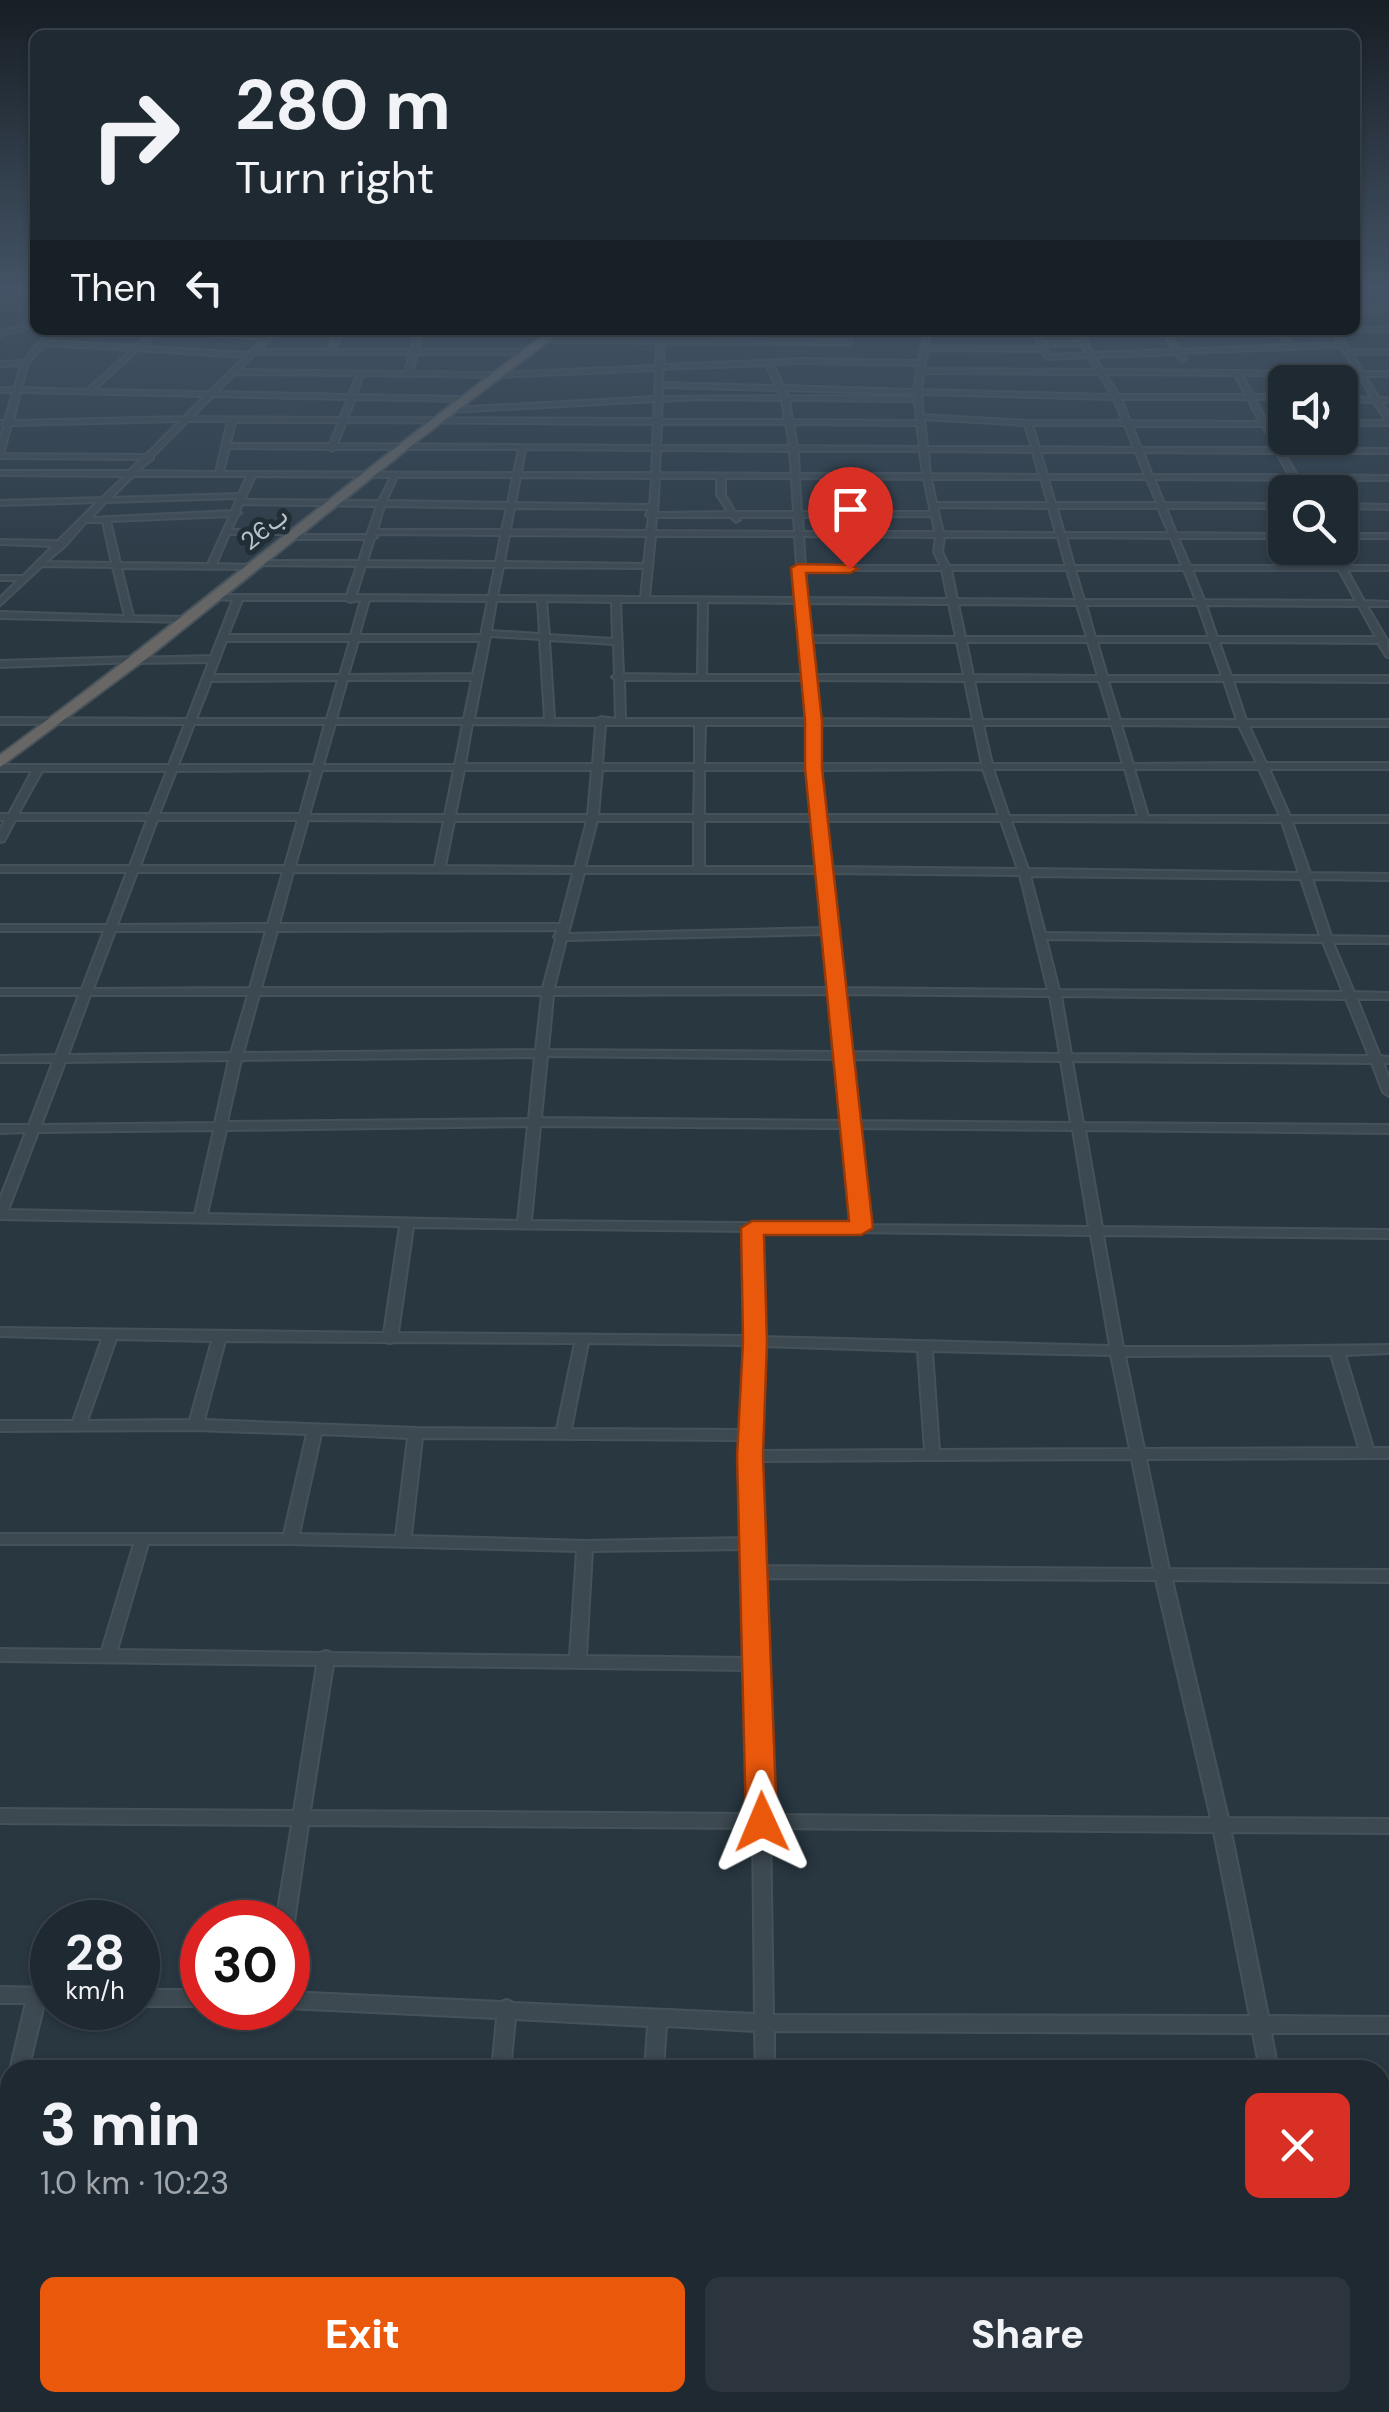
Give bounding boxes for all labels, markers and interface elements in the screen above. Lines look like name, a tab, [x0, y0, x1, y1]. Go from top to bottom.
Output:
text: 280 m	[235, 60, 451, 151]
icon: right	[70, 70, 200, 200]
text: Turn right	[235, 148, 434, 207]
icon: left	[177, 260, 232, 315]
text: Then	[70, 263, 157, 313]
map controls	[1268, 365, 1358, 565]
button: sound	[1268, 365, 1358, 455]
pin	[808, 467, 893, 570]
button: search	[1268, 475, 1358, 565]
icon: arrive	[823, 482, 878, 537]
street label: 26ب	[234, 499, 295, 558]
position arrow	[710, 1770, 814, 1874]
speed limit sign: 30	[180, 1900, 310, 2030]
text: 28	[65, 1920, 125, 1986]
text: km/h	[65, 1974, 125, 2007]
text: 3 min	[40, 2085, 201, 2164]
button: close	[1245, 2093, 1350, 2198]
text: 1.0 km · 10:23	[40, 2162, 229, 2204]
button: Exit	[40, 2277, 685, 2392]
button: Share	[705, 2277, 1350, 2392]

